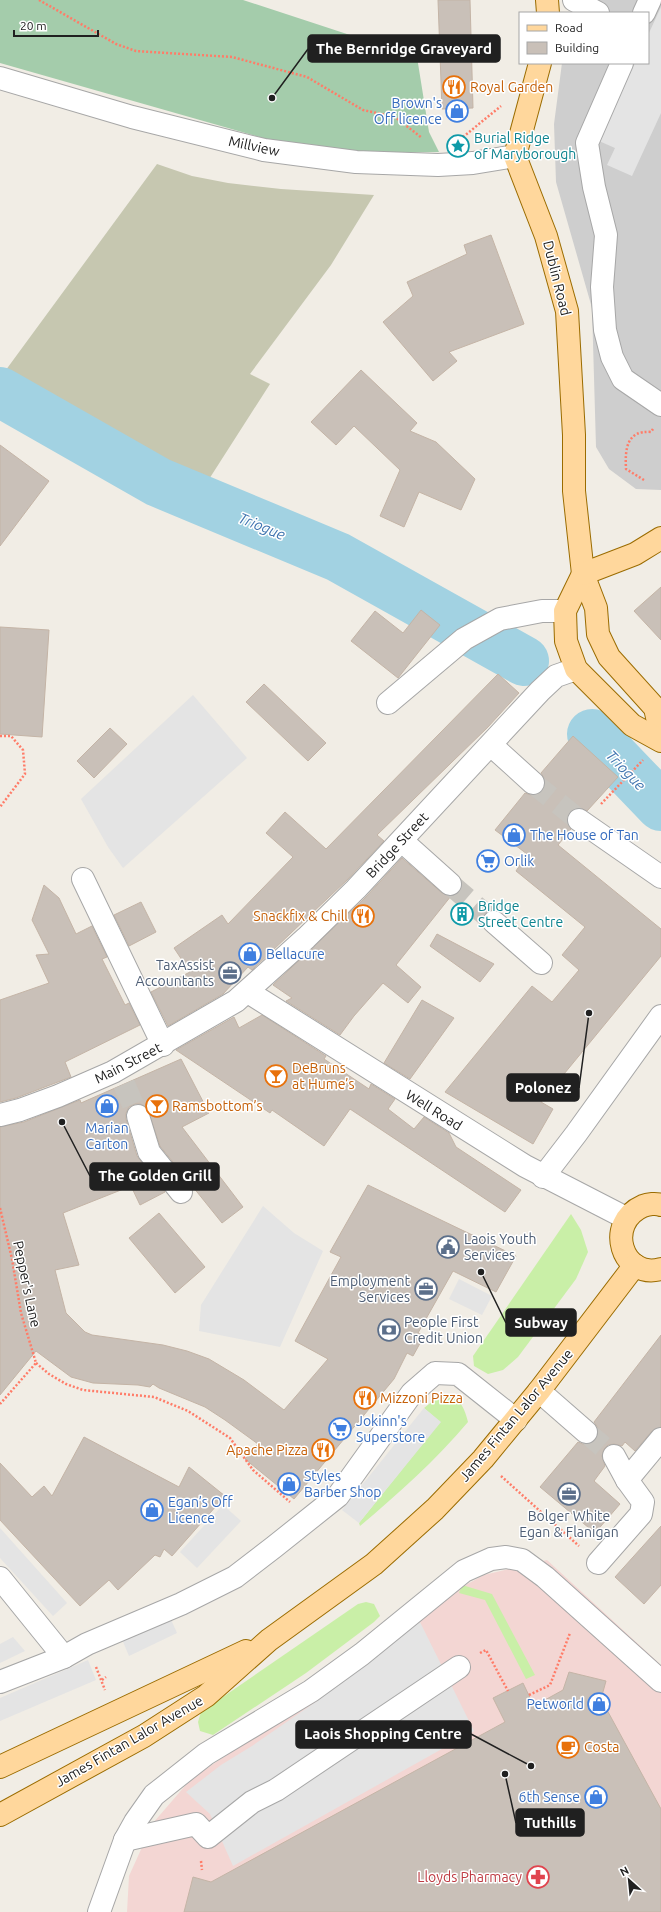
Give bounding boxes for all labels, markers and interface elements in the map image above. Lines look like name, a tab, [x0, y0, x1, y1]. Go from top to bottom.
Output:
scale bar	[14, 12, 98, 38]
legend	[519, 12, 649, 64]
text: 20 m	[20, 19, 47, 32]
text: Road	[555, 21, 583, 34]
callout: The Bernridge Graveyard	[308, 35, 500, 62]
text: The Bernridge Graveyard	[316, 40, 492, 57]
text: Building	[555, 41, 599, 54]
restaurant icon: Royal Garden	[441, 74, 467, 100]
place label: Royal Garden	[470, 79, 553, 95]
place label: Brown's Off licence	[374, 95, 442, 127]
shop icon: Brown's Off licence	[444, 98, 470, 124]
place label: Burial Ridge of Maryborough	[474, 130, 576, 162]
street label: Millview	[227, 133, 281, 159]
place icon: Burial Ridge of Maryborough	[445, 133, 471, 159]
street label: Dublin Road	[540, 239, 574, 317]
water label: Triogue	[236, 509, 288, 543]
water label: Triogue	[603, 747, 649, 794]
street label: Bridge Street	[363, 809, 432, 881]
shop icon: The House of Tan	[501, 822, 527, 848]
place label: The House of Tan	[530, 827, 639, 843]
supermarket icon: Orlik	[475, 848, 501, 874]
place label: Orlik	[504, 853, 534, 869]
place label: Bridge Street Centre	[478, 898, 563, 930]
building icon: Bridge Street Centre	[449, 901, 475, 927]
restaurant icon: Snackfix & Chill	[350, 903, 376, 929]
place label: Snackfix & Chill	[253, 908, 348, 924]
shop icon: Bellacure	[237, 941, 263, 967]
place label: Bellacure	[266, 946, 325, 962]
place label: TaxAssist Accountants	[136, 957, 214, 989]
office icon: TaxAssist Accountants	[217, 960, 243, 986]
street label: Main Street	[92, 1039, 165, 1087]
place label: DeBruns at Hume’s	[292, 1060, 354, 1092]
bar icon: DeBruns at Hume’s	[263, 1063, 289, 1089]
callout: Polonez	[507, 1074, 579, 1101]
text: Polonez	[515, 1079, 571, 1096]
street label: Well Road	[403, 1086, 465, 1134]
shop icon: Marian Carton	[94, 1093, 120, 1119]
bar icon: Ramsbottom’s	[144, 1093, 170, 1119]
place label: Ramsbottom’s	[172, 1098, 263, 1114]
place label: Marian Carton	[85, 1120, 129, 1152]
callout: The Golden Grill	[90, 1163, 219, 1190]
text: The Golden Grill	[98, 1167, 212, 1184]
place label: Laois Youth Services	[464, 1231, 536, 1263]
public building icon: Laois Youth Services	[435, 1234, 461, 1260]
street label: Pepper's Lane	[10, 1239, 44, 1329]
place label: Employment Services	[330, 1273, 410, 1305]
office icon: Employment Services	[413, 1276, 439, 1302]
callout: Subway	[506, 1309, 576, 1336]
place label: People First Credit Union	[404, 1314, 483, 1346]
text: Subway	[514, 1314, 568, 1331]
bank icon: People First Credit Union	[376, 1317, 402, 1343]
street label: James Fintan Lalor Avenue	[456, 1346, 576, 1484]
restaurant icon: Mizzoni Pizza	[352, 1385, 378, 1411]
place label: Mizzoni Pizza	[380, 1390, 463, 1406]
place label: Jokinn's Superstore	[356, 1413, 425, 1445]
supermarket icon: Jokinn's Superstore	[327, 1416, 353, 1442]
restaurant icon: Apache Pizza	[310, 1437, 336, 1463]
place label: Apache Pizza	[226, 1442, 308, 1458]
place label: Styles Barber Shop	[304, 1468, 382, 1500]
shop icon: Styles Barber Shop	[276, 1471, 302, 1497]
office icon: Bolger White Egan & Flanigan	[556, 1481, 582, 1507]
place label: Egan’s Off Licence	[168, 1494, 233, 1526]
shop icon: Egan’s Off Licence	[139, 1497, 165, 1523]
place label: Bolger White Egan & Flanigan	[519, 1508, 619, 1540]
shop icon: Petworld	[586, 1691, 612, 1717]
street label: James Fintan Lalor Avenue	[52, 1692, 206, 1790]
place label: Petworld	[526, 1696, 584, 1712]
callout: Laois Shopping Centre	[296, 1721, 471, 1748]
text: Laois Shopping Centre	[304, 1725, 462, 1742]
cafe icon: Costa	[555, 1734, 581, 1760]
place label: Costa	[584, 1739, 620, 1755]
shop icon: 6th Sense	[583, 1784, 609, 1810]
place label: 6th Sense	[519, 1789, 580, 1805]
callout: Tuthills	[516, 1809, 584, 1836]
text: Tuthills	[524, 1814, 576, 1831]
north arrow	[609, 1860, 649, 1900]
pharmacy icon: Lloyds Pharmacy	[525, 1864, 551, 1890]
text: N	[618, 1864, 631, 1878]
place label: Lloyds Pharmacy	[417, 1869, 522, 1885]

